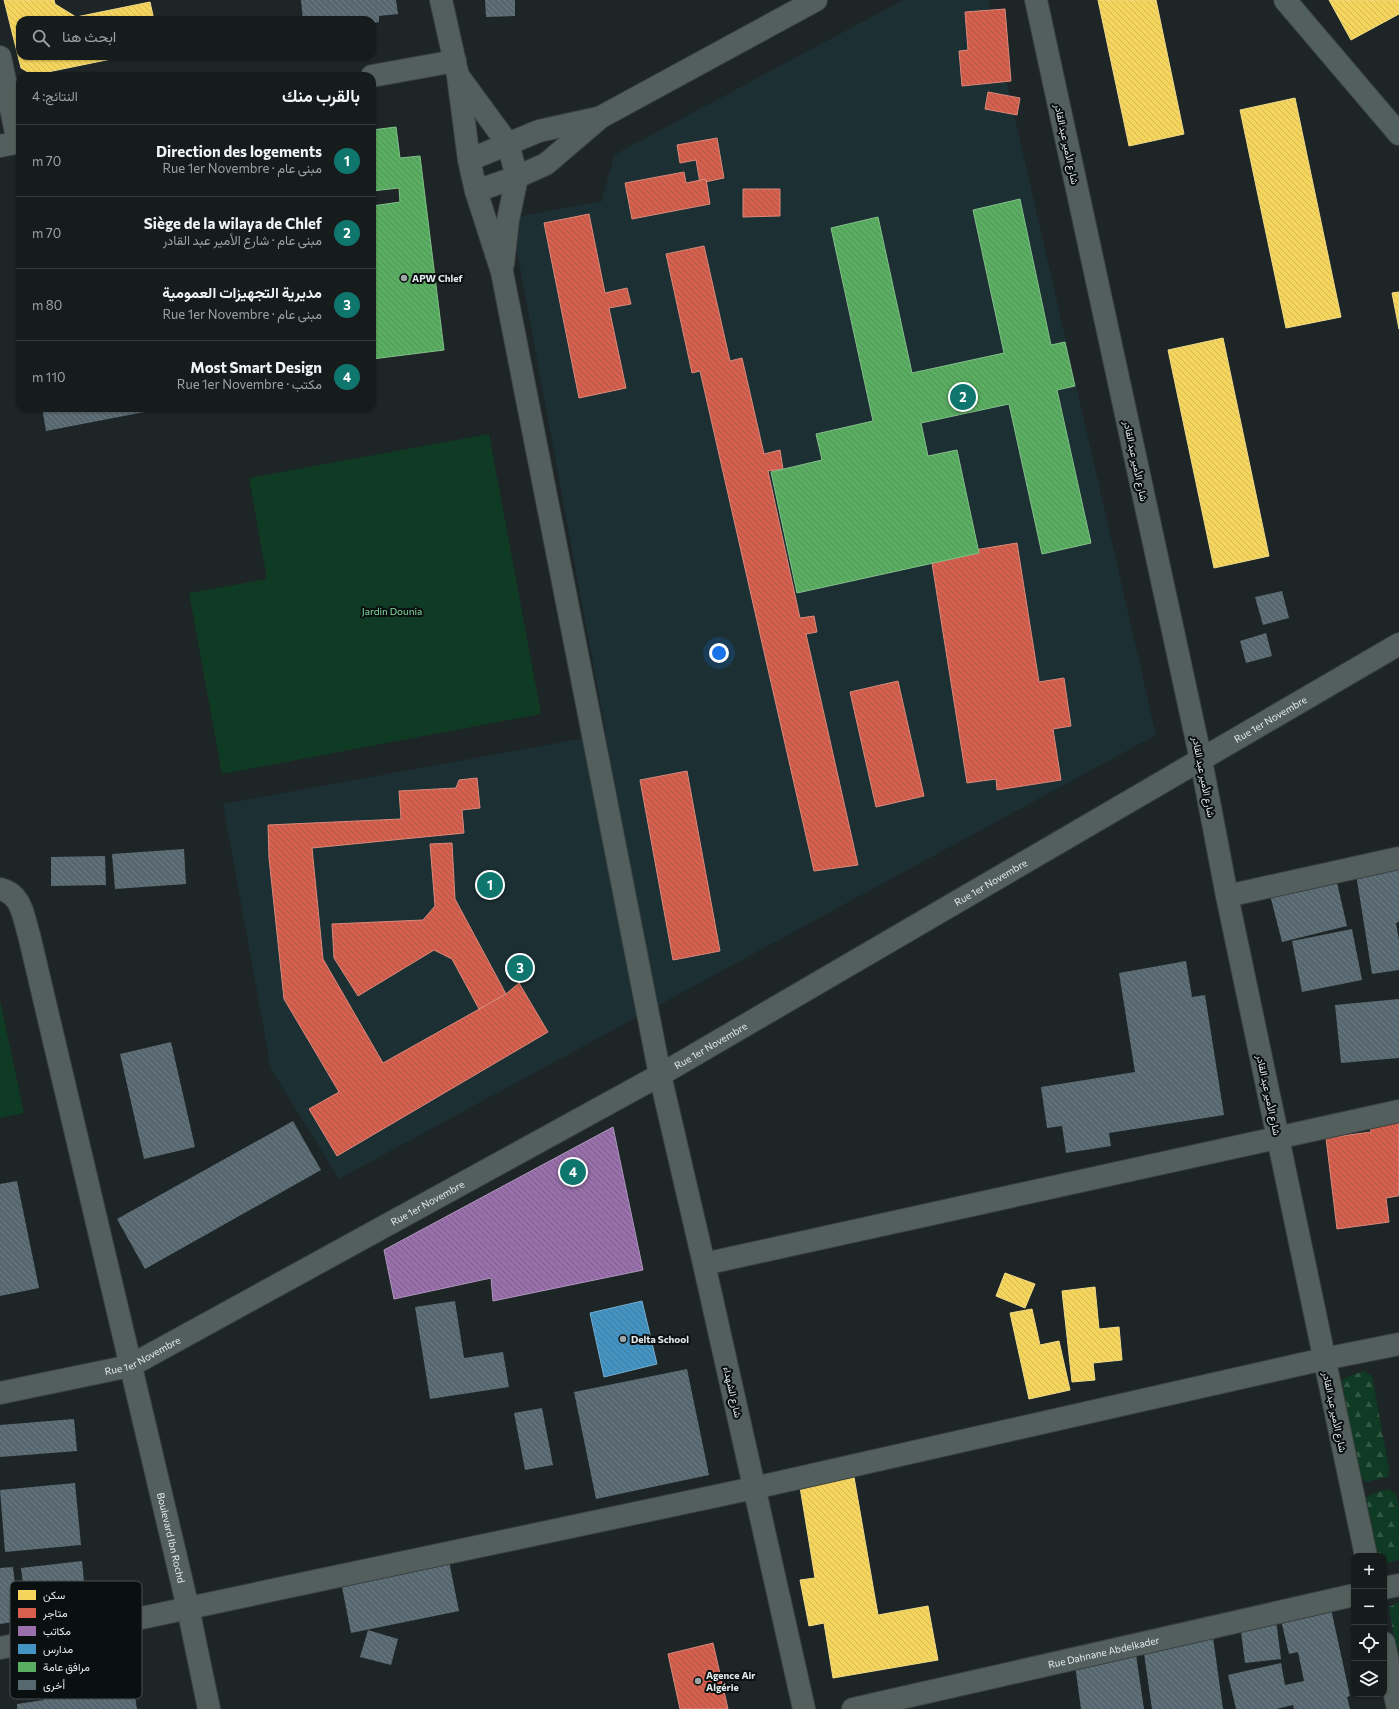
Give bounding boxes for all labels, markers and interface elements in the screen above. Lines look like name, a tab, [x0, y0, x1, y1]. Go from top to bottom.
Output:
search box	[16, 16, 376, 60]
icon: search	[30, 27, 52, 49]
text: ابحث هنا	[62, 27, 116, 45]
text: بالقرب منك	[282, 85, 360, 106]
text: النتائج: 4	[32, 88, 78, 104]
street label: شارع الأمير عبد القادر	[1051, 102, 1081, 186]
text: Direction des logements	[156, 142, 322, 160]
text: 70 m	[32, 153, 61, 169]
text: 1	[344, 153, 350, 169]
text: مبنى عام · Rue 1er Novembre	[162, 160, 322, 176]
text: Siège de la wilaya de Chlef	[144, 214, 322, 232]
text: 70 m	[32, 225, 61, 241]
text: 2	[343, 225, 351, 241]
text: مبنى عام · شارع الأمير عبد القادر	[163, 232, 322, 248]
place label: APW Chlef	[412, 272, 464, 284]
marker: APW Chlef	[399, 273, 409, 283]
text: مديرية التجهيزات العمومية	[162, 283, 322, 301]
text: 80 m	[32, 297, 62, 313]
text: 3	[343, 297, 351, 313]
text: مبنى عام · Rue 1er Novembre	[162, 306, 322, 322]
text: Most Smart Design	[190, 358, 322, 376]
text: 110 m	[32, 369, 65, 385]
text: 4	[343, 369, 351, 385]
text: مكتب · Rue 1er Novembre	[177, 376, 322, 392]
pin: 2	[950, 382, 976, 412]
street label: شارع الأمير عبد القادر	[1120, 419, 1150, 503]
park label: Jardin Dounia	[362, 605, 422, 617]
your location	[709, 643, 729, 663]
street label: Rue 1er Novembre	[1232, 693, 1309, 745]
street label: شارع الأمير عبد القادر	[1189, 735, 1218, 819]
street label: Rue 1er Novembre	[952, 856, 1029, 908]
pin: 1	[477, 870, 503, 900]
pin: 3	[507, 953, 533, 983]
street label: Rue 1er Novembre	[672, 1020, 749, 1071]
street label: شارع الأمير عبد القادر	[1253, 1053, 1283, 1137]
pin: 4	[560, 1157, 586, 1187]
street label: Rue 1er Novembre	[388, 1178, 466, 1228]
place label: Delta School	[631, 1333, 689, 1345]
street label: Rue 1er Novembre	[103, 1334, 182, 1377]
marker: Delta School	[618, 1334, 628, 1344]
street label: شارع الشهداء	[720, 1365, 745, 1419]
street label: شارع الأمير عبد القادر	[1319, 1370, 1349, 1454]
street label: Boulevard Ibn Rochd	[155, 1491, 188, 1584]
map controls	[1351, 1553, 1387, 1697]
button: +	[1351, 1553, 1387, 1589]
legend	[10, 1581, 142, 1699]
text: سكن	[43, 1588, 66, 1602]
button: −	[1351, 1589, 1387, 1625]
text: متاجر	[42, 1606, 68, 1620]
text: مكاتب	[43, 1624, 71, 1638]
button: locate	[1351, 1625, 1387, 1661]
street label: Rue Dahnane Abdelkader	[1047, 1633, 1160, 1670]
text: مدارس	[43, 1642, 73, 1656]
text: مرافق عامة	[43, 1660, 90, 1674]
button: layers	[1351, 1661, 1387, 1697]
place label: Agence Air Algérie	[706, 1669, 755, 1693]
marker: Agence Air Algérie	[693, 1676, 703, 1686]
text: أخرى	[43, 1678, 65, 1692]

